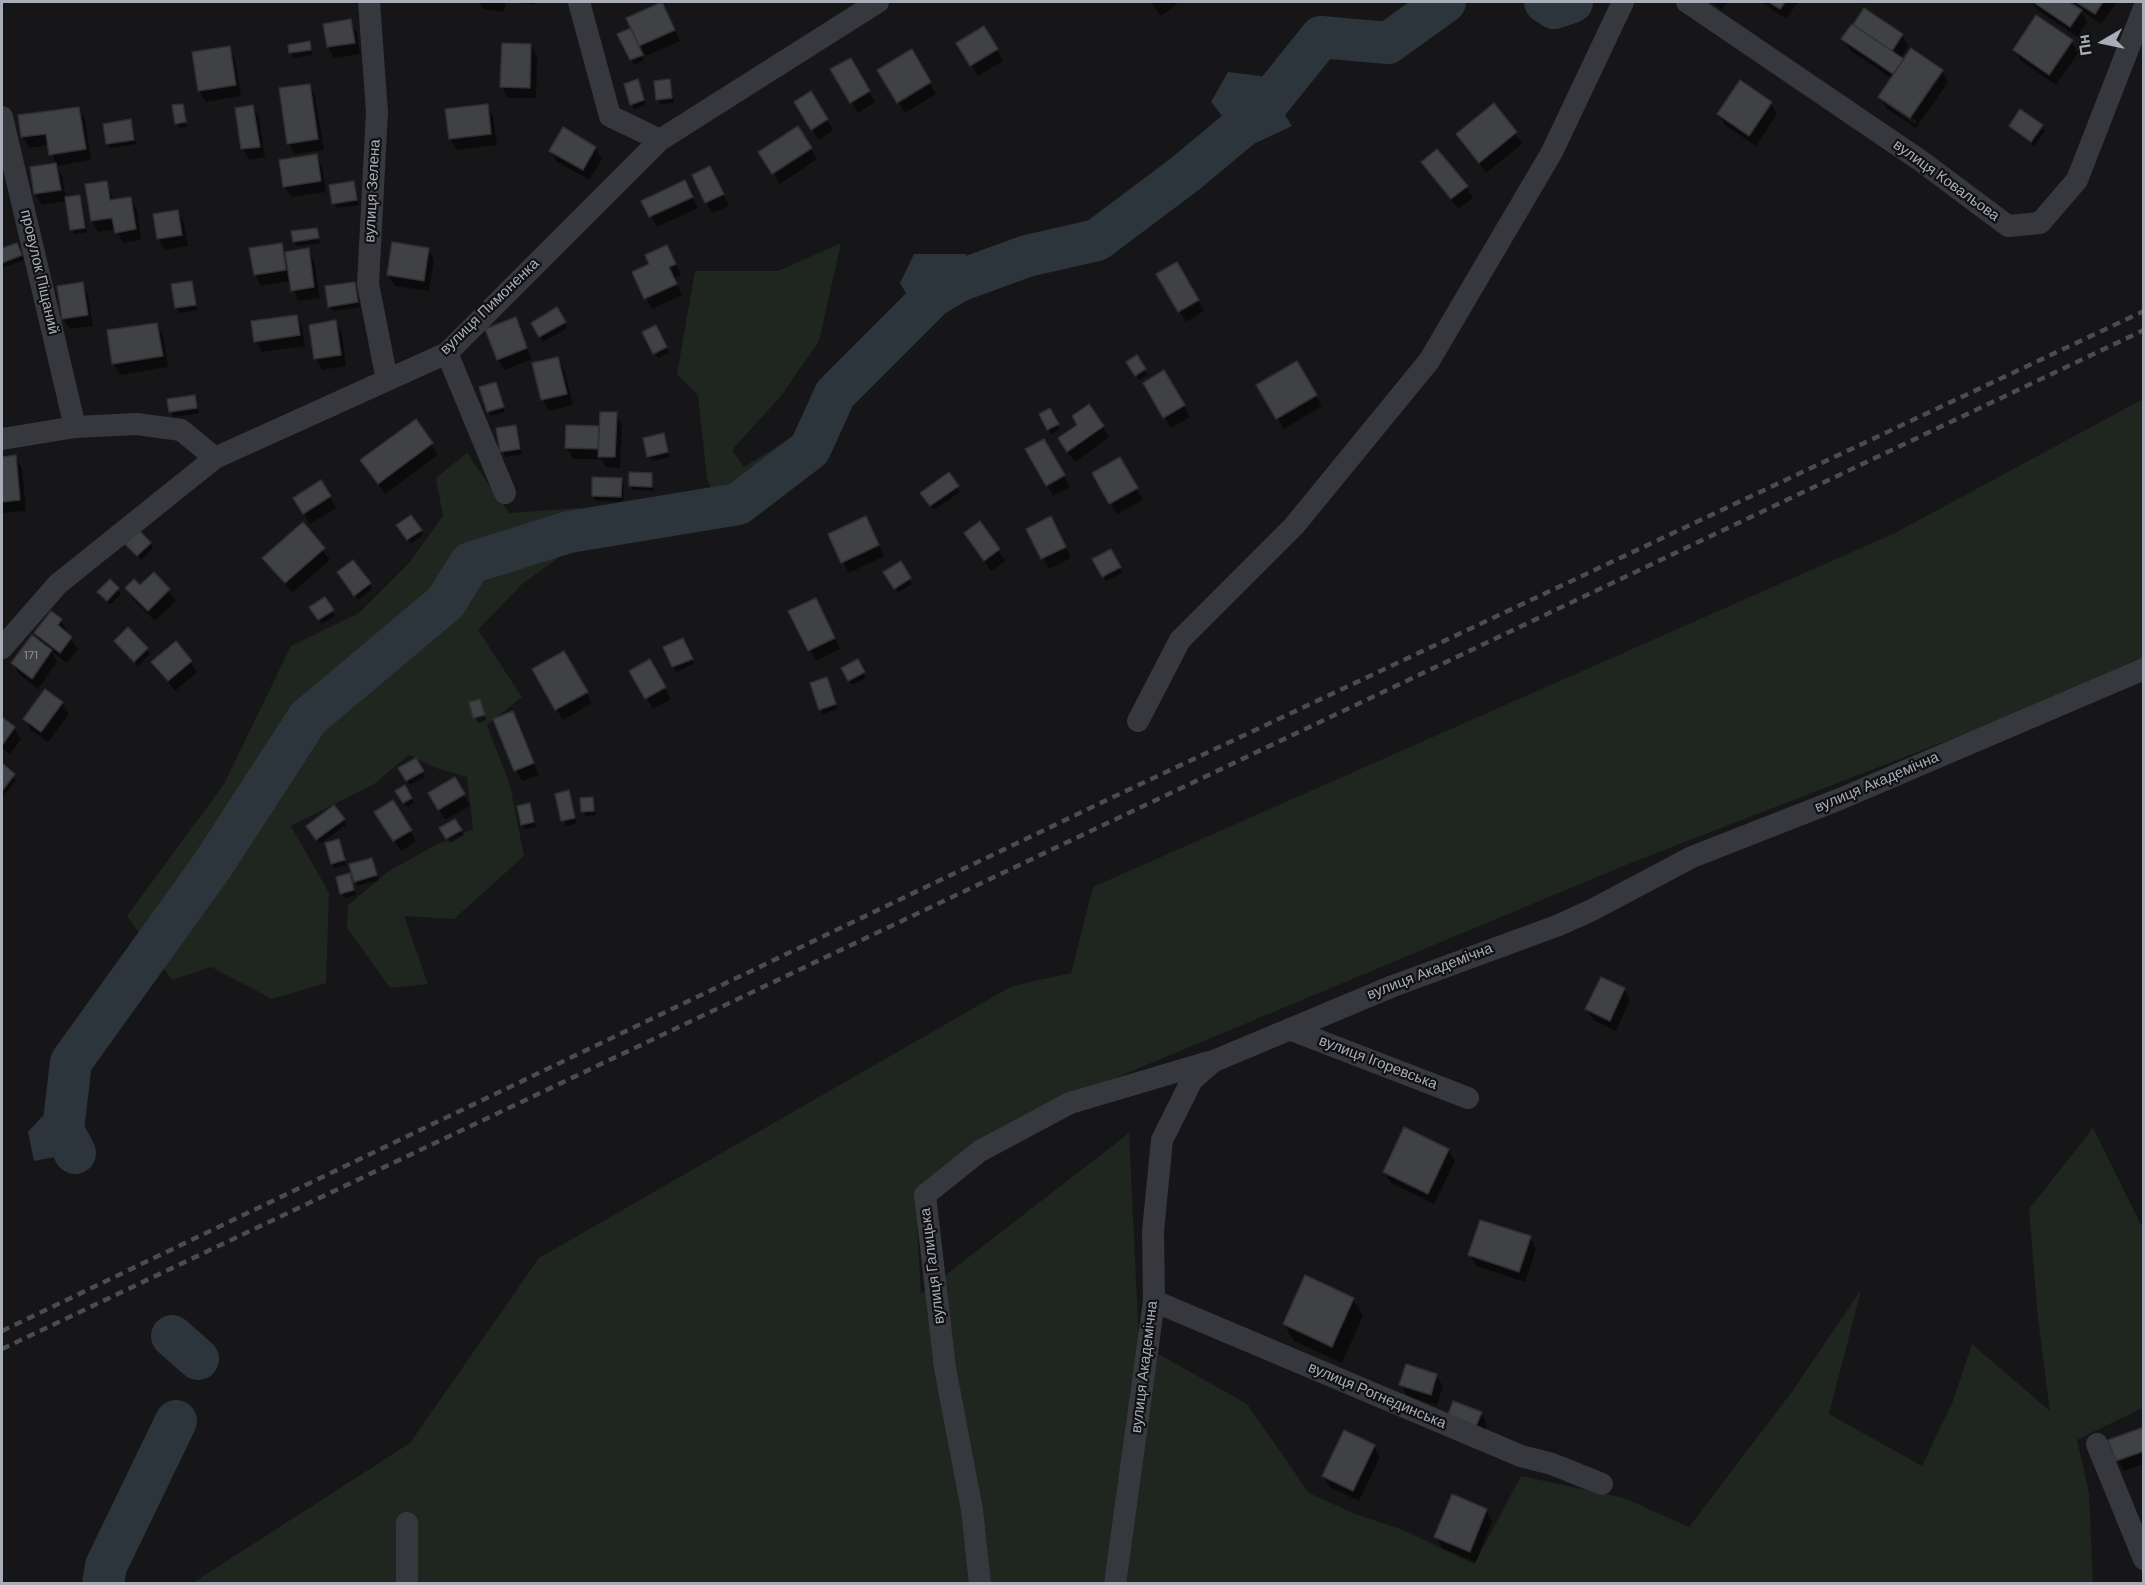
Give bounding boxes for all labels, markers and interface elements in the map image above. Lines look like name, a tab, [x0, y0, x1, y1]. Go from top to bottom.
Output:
north arrow	[2073, 12, 2133, 72]
text: Пн	[2073, 33, 2097, 57]
street label: вулиця Ковальова	[1889, 136, 2003, 226]
street label: вулиця Зелена	[361, 139, 385, 243]
street label: провулок Піщаний	[16, 208, 62, 336]
street label: вулиця Пимоненка	[437, 255, 543, 359]
house number: 171	[24, 649, 38, 663]
street label: вулиця Академічна	[1812, 749, 1942, 817]
street label: вулиця Академічна	[1365, 940, 1495, 1004]
street label: вулиця Ігоревська	[1316, 1032, 1440, 1094]
street label: вулиця Галицька	[917, 1207, 949, 1325]
street label: вулиця Академічна	[1128, 1300, 1162, 1434]
street label: вулиця Рогнединська	[1305, 1359, 1449, 1433]

